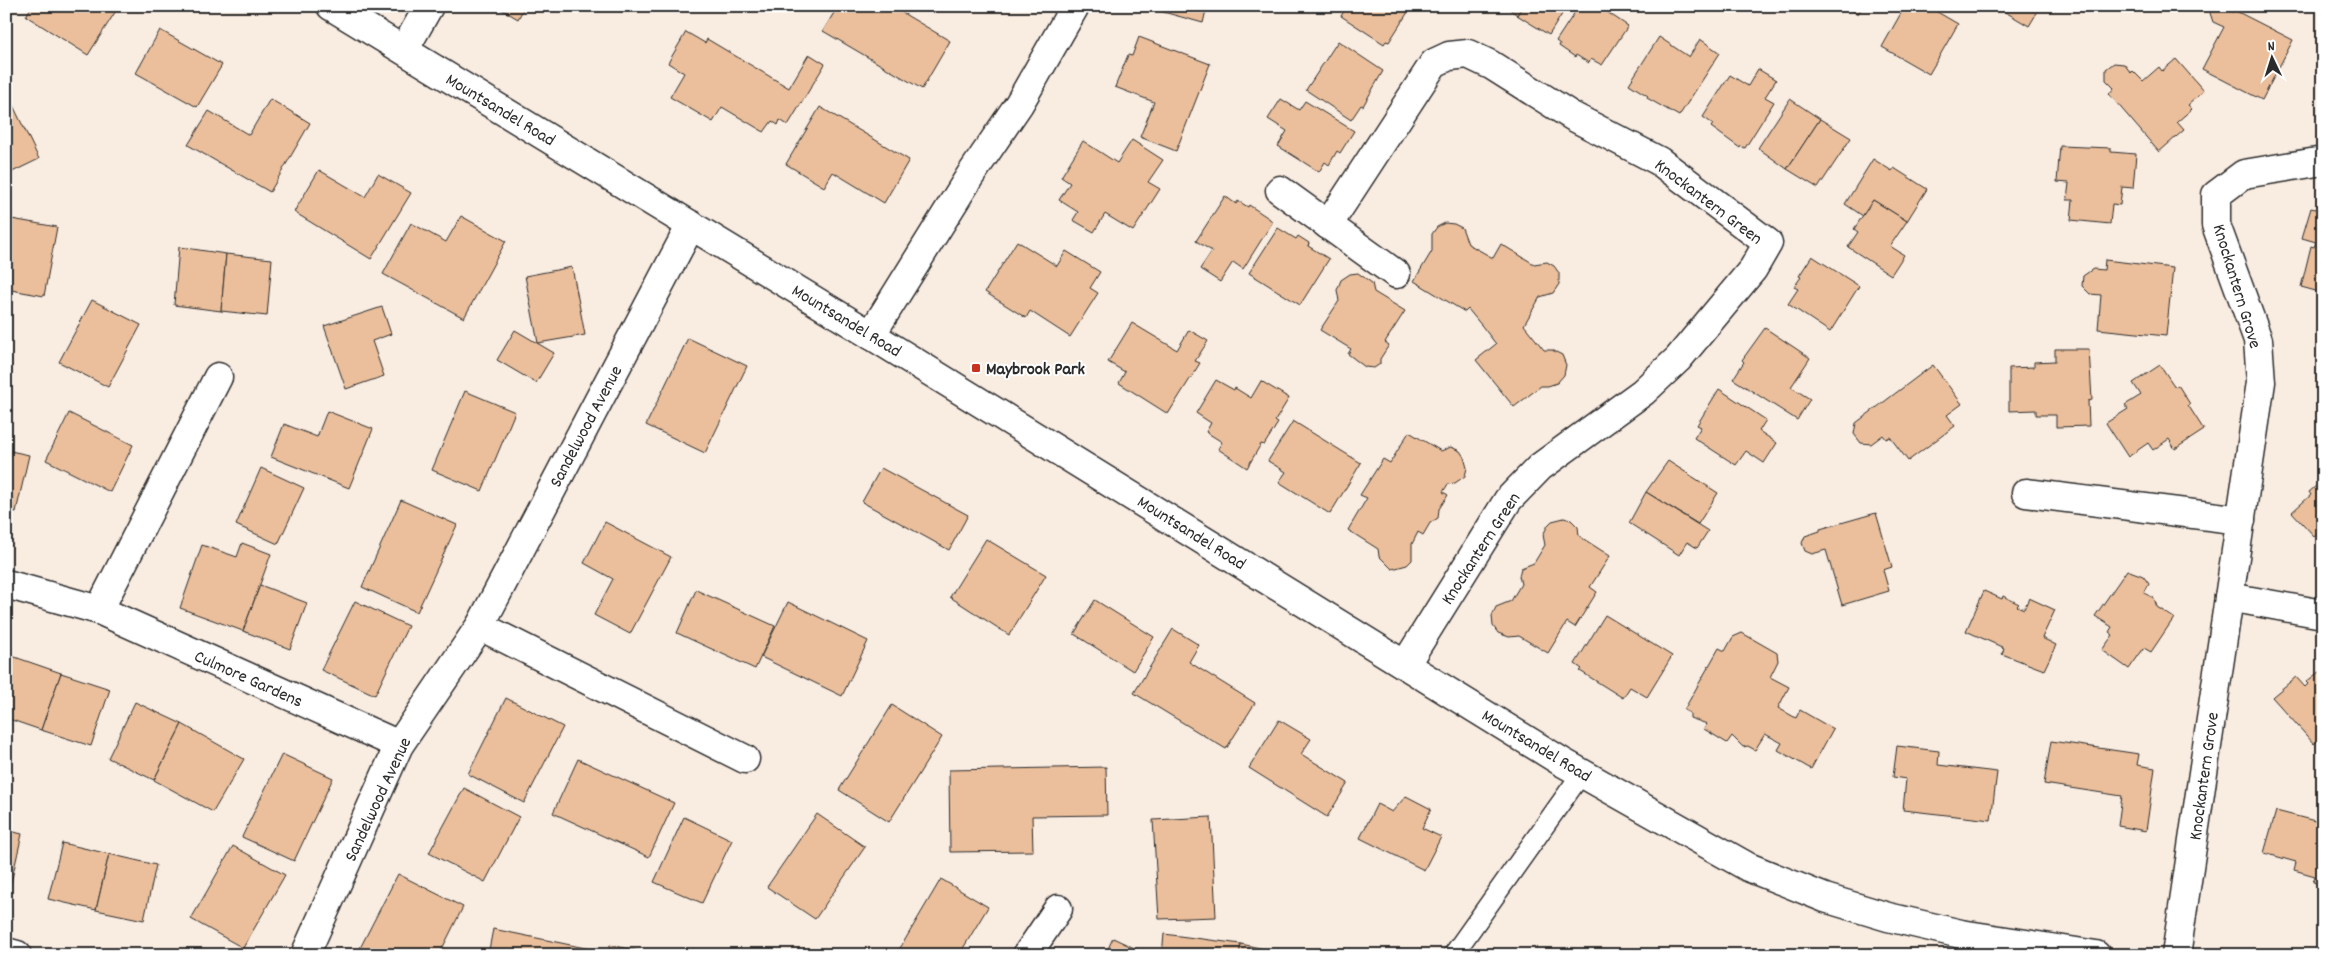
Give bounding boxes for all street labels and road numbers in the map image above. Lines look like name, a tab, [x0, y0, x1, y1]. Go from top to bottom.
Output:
street label: Mountsandel Road	[440, 68, 559, 154]
street label: Knockantern Green	[1648, 154, 1767, 252]
street label: Knockantern Grove	[2205, 221, 2266, 352]
street label: Mountsandel Road	[786, 279, 905, 365]
street label: Sandelwood Avenue	[545, 362, 630, 493]
street label: Knockantern Green	[1436, 488, 1528, 611]
street label: Mountsandel Road	[1131, 491, 1250, 578]
street label: Culmore Gardens	[190, 645, 306, 715]
street label: Mountsandel Road	[1476, 704, 1595, 790]
street label: Knockantern Grove	[2184, 711, 2227, 842]
street label: Sandelwood Avenue	[339, 734, 419, 866]

